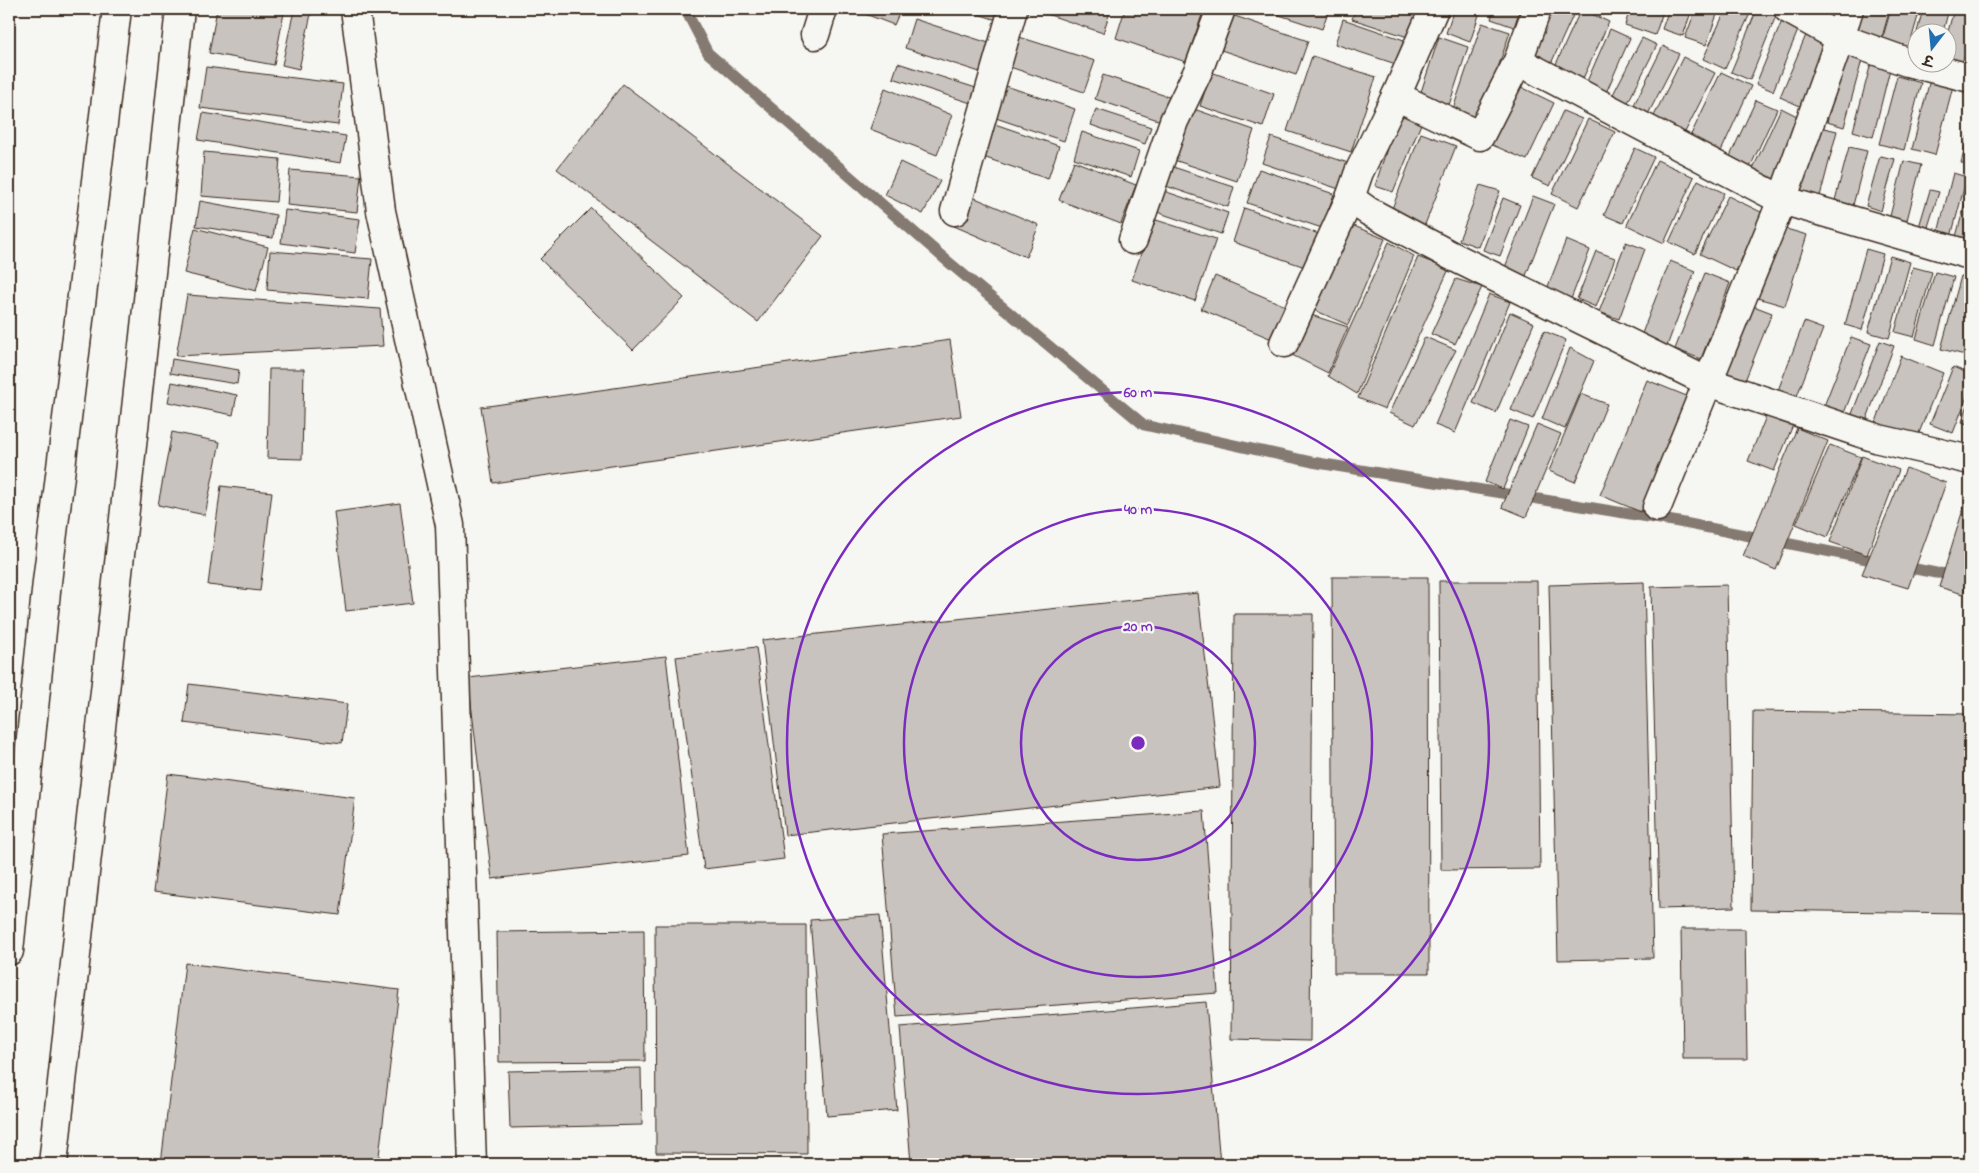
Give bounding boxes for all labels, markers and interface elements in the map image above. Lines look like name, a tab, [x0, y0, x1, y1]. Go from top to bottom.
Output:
north arrow	[1906, 22, 1956, 72]
text: उ	[1920, 47, 1938, 71]
text: 60 m	[1123, 382, 1153, 404]
text: 40 m	[1123, 499, 1152, 521]
text: 20 m	[1122, 616, 1153, 638]
centre of rings	[1129, 734, 1147, 752]

